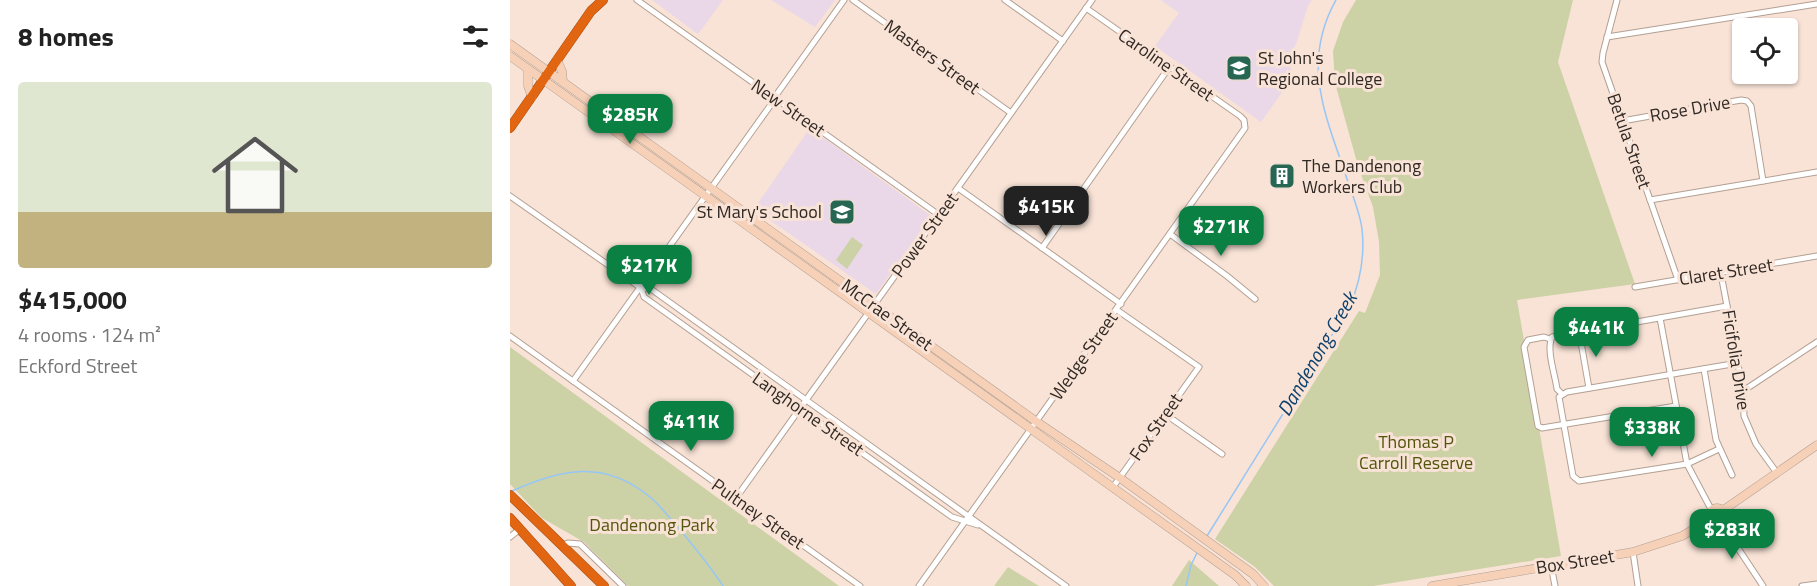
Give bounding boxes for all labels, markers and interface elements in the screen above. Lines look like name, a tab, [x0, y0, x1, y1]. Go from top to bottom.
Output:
street label: Masters Street	[879, 12, 986, 101]
text: 8 homes	[18, 17, 114, 56]
map controls	[1732, 18, 1798, 84]
button: locate	[1732, 18, 1798, 84]
icon: filters	[459, 20, 492, 53]
street label: Caroline Street	[1113, 22, 1220, 108]
place label: St John's Regional College	[1258, 44, 1382, 92]
school or university icon: St John's Regional College	[1224, 53, 1254, 83]
street label: New Street	[746, 72, 831, 143]
street label: Rose Drive	[1648, 88, 1732, 129]
street label: Betula Street	[1601, 89, 1659, 193]
pin: $285K	[588, 94, 672, 145]
text: $285K	[602, 98, 658, 129]
icon: home	[201, 121, 309, 229]
place label: The Dandenong Workers Club	[1302, 152, 1421, 200]
building icon: The Dandenong Workers Club	[1267, 161, 1297, 191]
street label: Power Street	[884, 186, 965, 283]
pin: $415K	[1004, 186, 1088, 237]
text: $415K	[1018, 190, 1074, 221]
school or university icon: St Mary's School	[827, 197, 857, 227]
place label: St Mary's School	[697, 198, 822, 225]
pin: $271K	[1179, 206, 1263, 257]
text: $271K	[1193, 210, 1249, 241]
pin: $217K	[607, 245, 691, 296]
text: $217K	[621, 249, 677, 280]
street label: Claret Street	[1677, 251, 1775, 292]
street label: McCrae Street	[836, 272, 939, 357]
text: $415,000	[18, 280, 127, 319]
water label: Dandenong Creek	[1269, 284, 1366, 421]
street label: Wedge Street	[1043, 305, 1125, 406]
pin: $441K	[1554, 307, 1638, 358]
street label: Ficifolia Drive	[1715, 308, 1758, 412]
text: $441K	[1568, 311, 1624, 342]
text: 4 rooms · 124 m²	[18, 319, 161, 350]
text: Eckford Street	[18, 350, 137, 381]
street label: Langhorne Street	[747, 365, 870, 463]
street label: Fox Street	[1122, 387, 1189, 466]
pin: $411K	[649, 401, 733, 452]
text: $411K	[663, 405, 719, 436]
pin: $338K	[1610, 407, 1694, 458]
text: $338K	[1624, 411, 1680, 442]
park label: Thomas P Carroll Reserve	[1359, 428, 1473, 476]
street label: Pultney Street	[706, 471, 811, 556]
pin: $283K	[1690, 509, 1774, 560]
park label: Dandenong Park	[589, 511, 715, 538]
text: $283K	[1704, 513, 1760, 544]
street label: Box Street	[1534, 542, 1617, 581]

